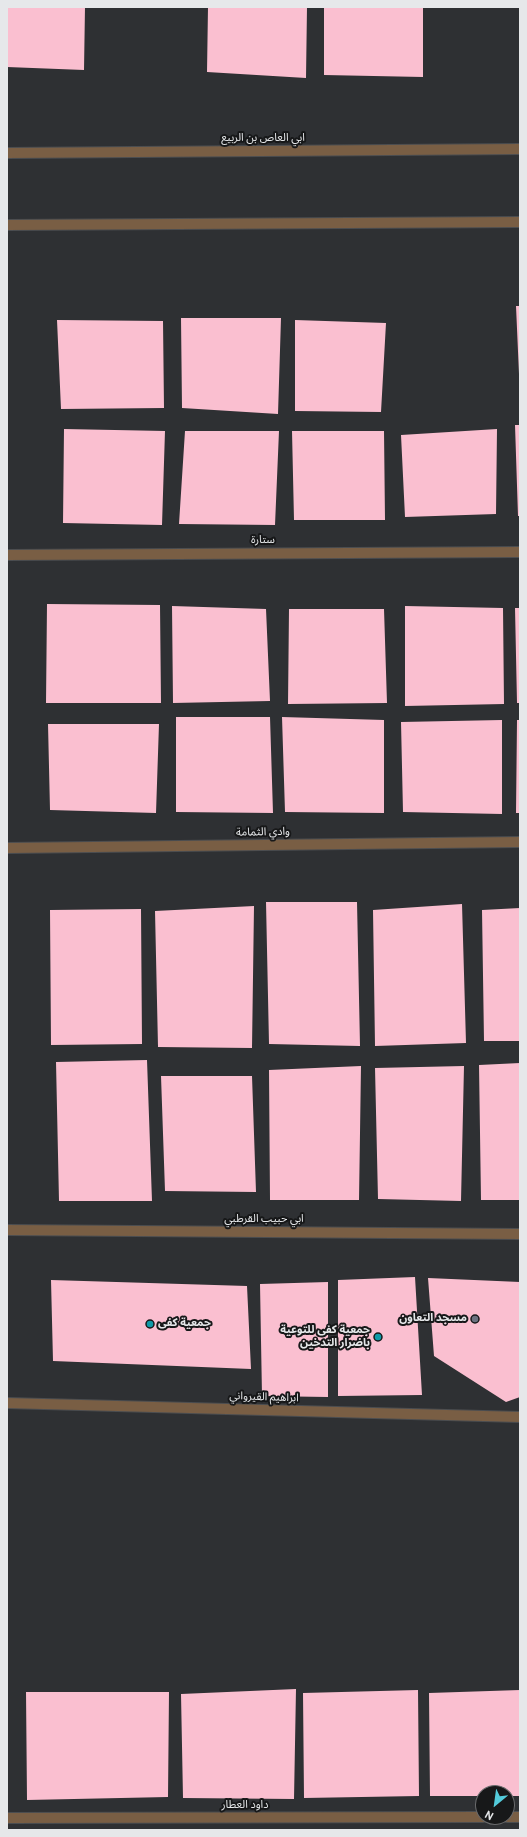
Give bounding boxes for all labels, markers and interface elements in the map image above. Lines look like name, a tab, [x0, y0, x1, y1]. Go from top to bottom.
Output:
street label: ابي العاص بن الربيع	[221, 132, 305, 146]
street label: ستارة	[251, 534, 275, 548]
street label: وادي الثمامة	[236, 826, 290, 840]
street label: ابي حبيب القرطبي	[224, 1213, 304, 1227]
place label: مسجد التعاون	[399, 1312, 467, 1326]
marker: مسجد التعاون	[470, 1314, 480, 1324]
place label: جمعية كفى	[158, 1317, 211, 1331]
marker: جمعية كفى	[145, 1319, 155, 1329]
place label: جمعية كفى للتوعية باضرار التدخين	[280, 1324, 370, 1350]
marker: جمعية كفى للتوعية باضرار التدخين	[373, 1332, 383, 1342]
street label: ابراهيم القيرواني	[229, 1390, 299, 1406]
north arrow	[475, 1785, 515, 1825]
street label: داود العطار	[222, 1799, 268, 1813]
text: N	[483, 1807, 497, 1823]

